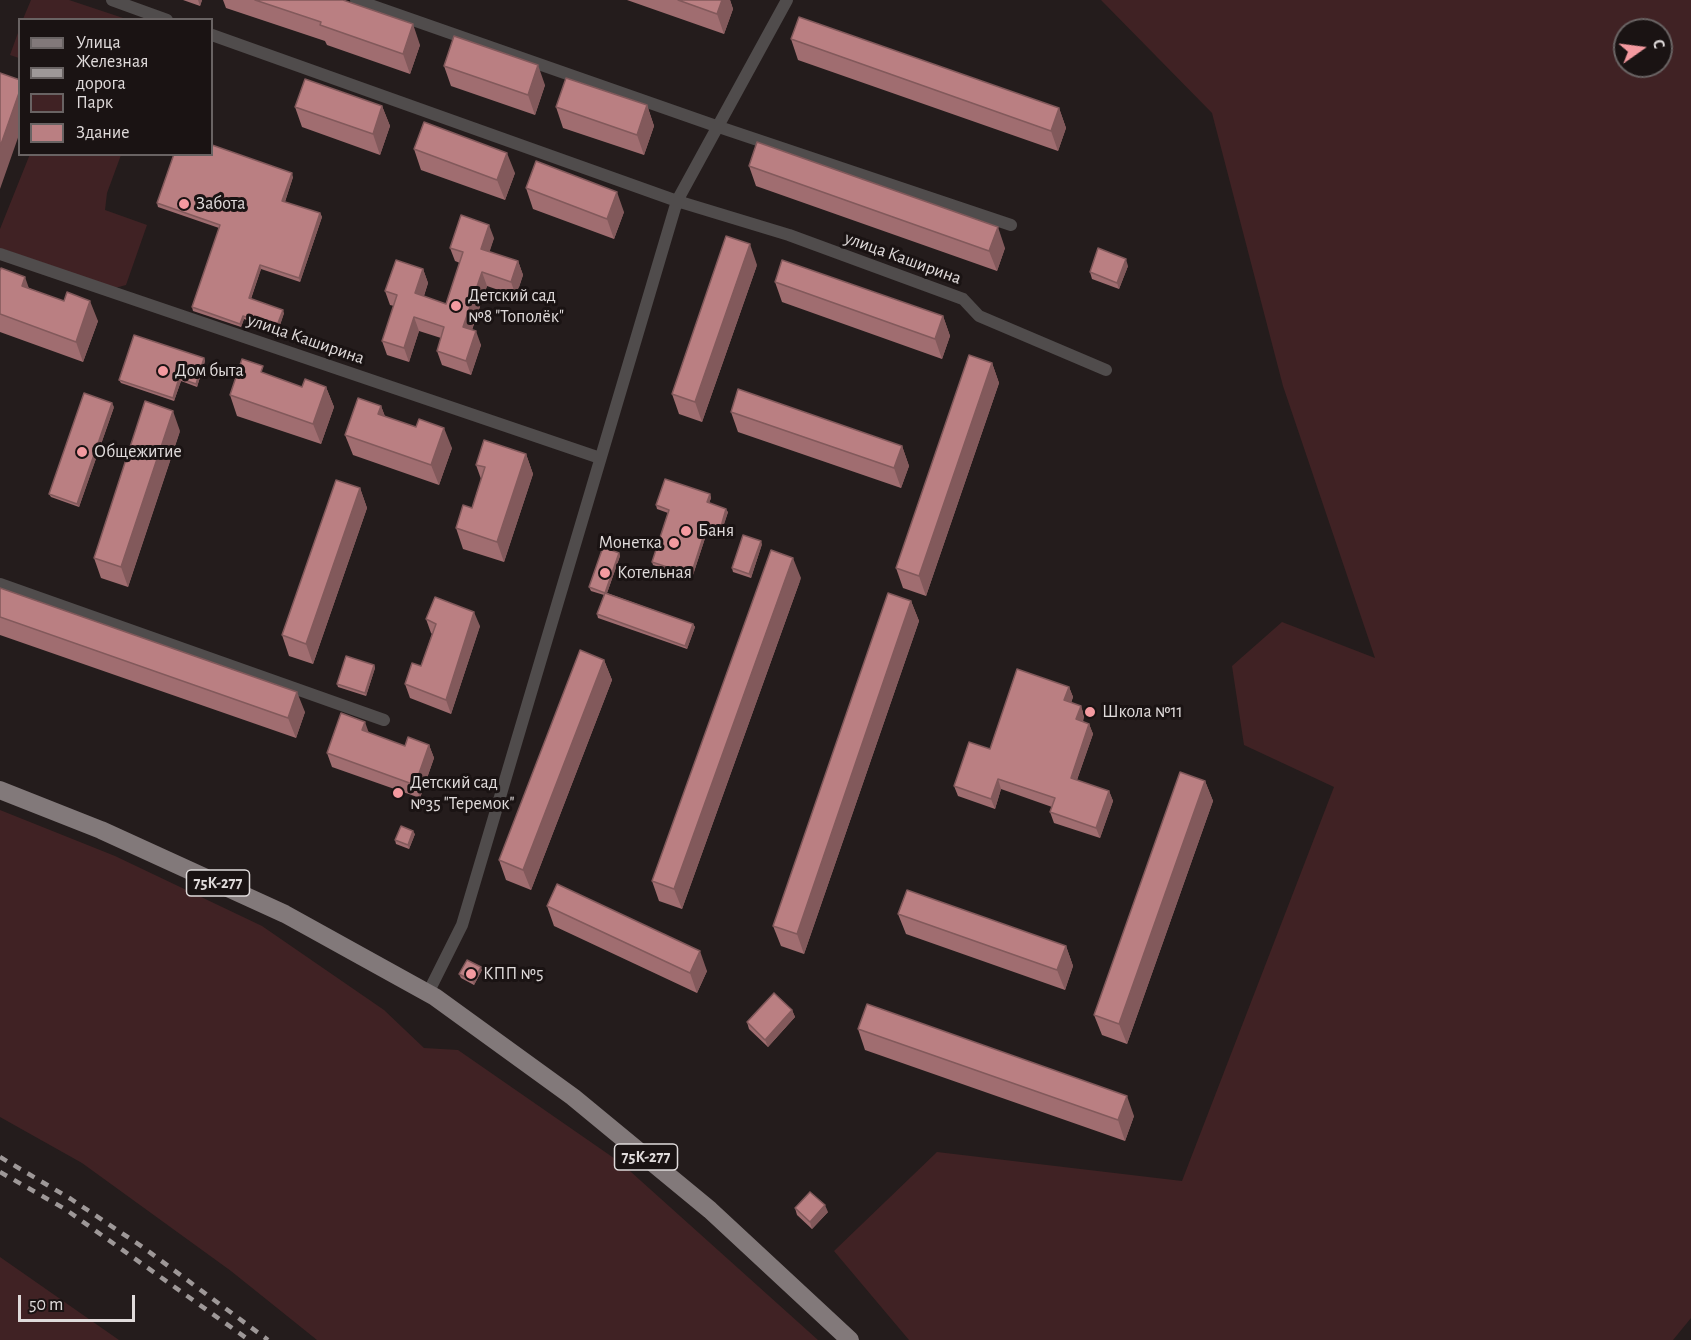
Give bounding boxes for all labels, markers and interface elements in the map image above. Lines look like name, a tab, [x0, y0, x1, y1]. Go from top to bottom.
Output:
legend	[18, 18, 213, 156]
north arrow	[1613, 18, 1673, 78]
text: Улица	[76, 34, 121, 52]
text: С	[1650, 38, 1667, 50]
text: Железная дорога	[76, 53, 148, 93]
text: Парк	[76, 94, 113, 112]
text: Здание	[76, 124, 130, 142]
place label: Забота	[196, 193, 245, 215]
marker: Забота	[177, 197, 191, 211]
street label: улица Каширина	[842, 227, 964, 289]
place label: Детский сад №8 "Тополёк"	[468, 285, 564, 328]
marker: Детский сад №8 "Тополёк"	[449, 299, 463, 313]
street label: улица Каширина	[245, 309, 367, 369]
place label: Дом быта	[175, 360, 244, 382]
marker: Дом быта	[156, 364, 170, 378]
place label: Общежитие	[94, 441, 182, 463]
marker: Общежитие	[75, 445, 89, 459]
place label: Баня	[698, 520, 734, 542]
marker: Баня	[679, 524, 693, 538]
place label: Монетка	[599, 532, 662, 554]
marker: Монетка	[667, 536, 681, 550]
place label: Котельная	[617, 562, 692, 584]
marker: Котельная	[598, 566, 612, 580]
place label: Школа №11	[1102, 701, 1183, 723]
marker: Школа №11	[1083, 705, 1097, 719]
place label: Детский сад №35 "Теремок"	[410, 772, 515, 814]
marker: Детский сад №35 "Теремок"	[391, 786, 405, 800]
road number: 75К-277	[186, 870, 250, 896]
place label: КПП №5	[483, 963, 544, 985]
marker: КПП №5	[464, 967, 478, 981]
road number: 75К-277	[614, 1144, 678, 1170]
scale bar	[21, 1283, 138, 1321]
text: 50 m	[29, 1296, 63, 1314]

